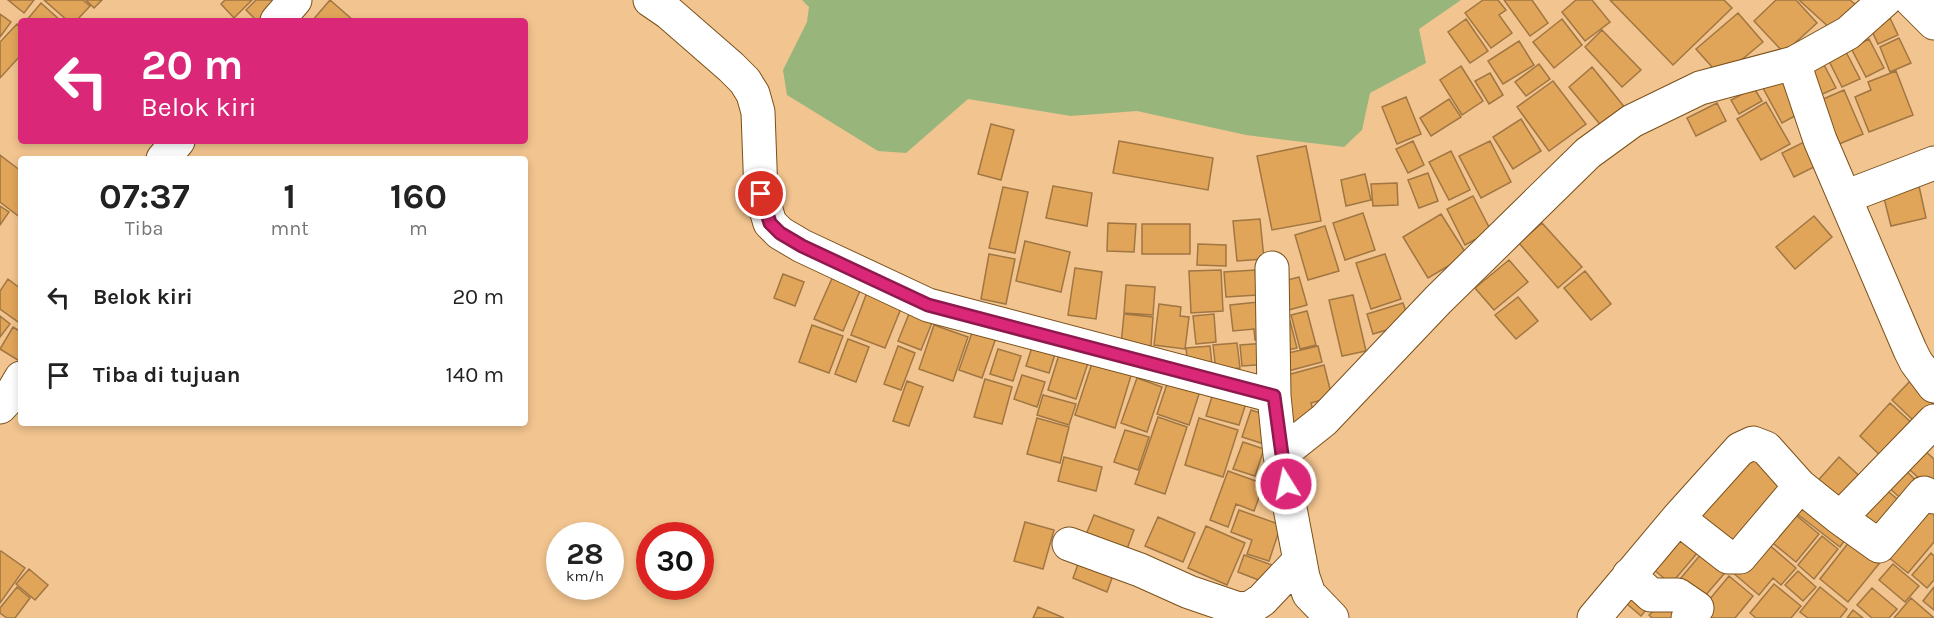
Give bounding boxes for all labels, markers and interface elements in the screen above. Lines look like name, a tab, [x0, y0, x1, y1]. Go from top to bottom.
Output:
text: 20 m	[141, 40, 243, 90]
icon: left	[42, 42, 120, 120]
text: Belok kiri	[141, 91, 257, 123]
pin	[735, 168, 786, 219]
text: 07:37	[99, 175, 190, 217]
text: 1	[283, 175, 296, 217]
text: 160	[390, 175, 447, 217]
icon: arrive	[744, 177, 777, 210]
text: Tiba	[125, 217, 164, 240]
text: mnt	[270, 217, 309, 240]
text: m	[409, 217, 428, 240]
icon: left	[42, 281, 75, 314]
text: Belok kiri	[93, 284, 193, 310]
text: 20 m	[452, 284, 504, 310]
icon: arrive	[42, 359, 75, 392]
text: Tiba di tujuan	[93, 362, 240, 388]
text: 140 m	[446, 362, 504, 388]
position arrow	[1254, 452, 1318, 516]
speed limit sign: 30	[636, 522, 714, 600]
text: 28	[566, 536, 604, 572]
text: km/h	[566, 567, 604, 585]

